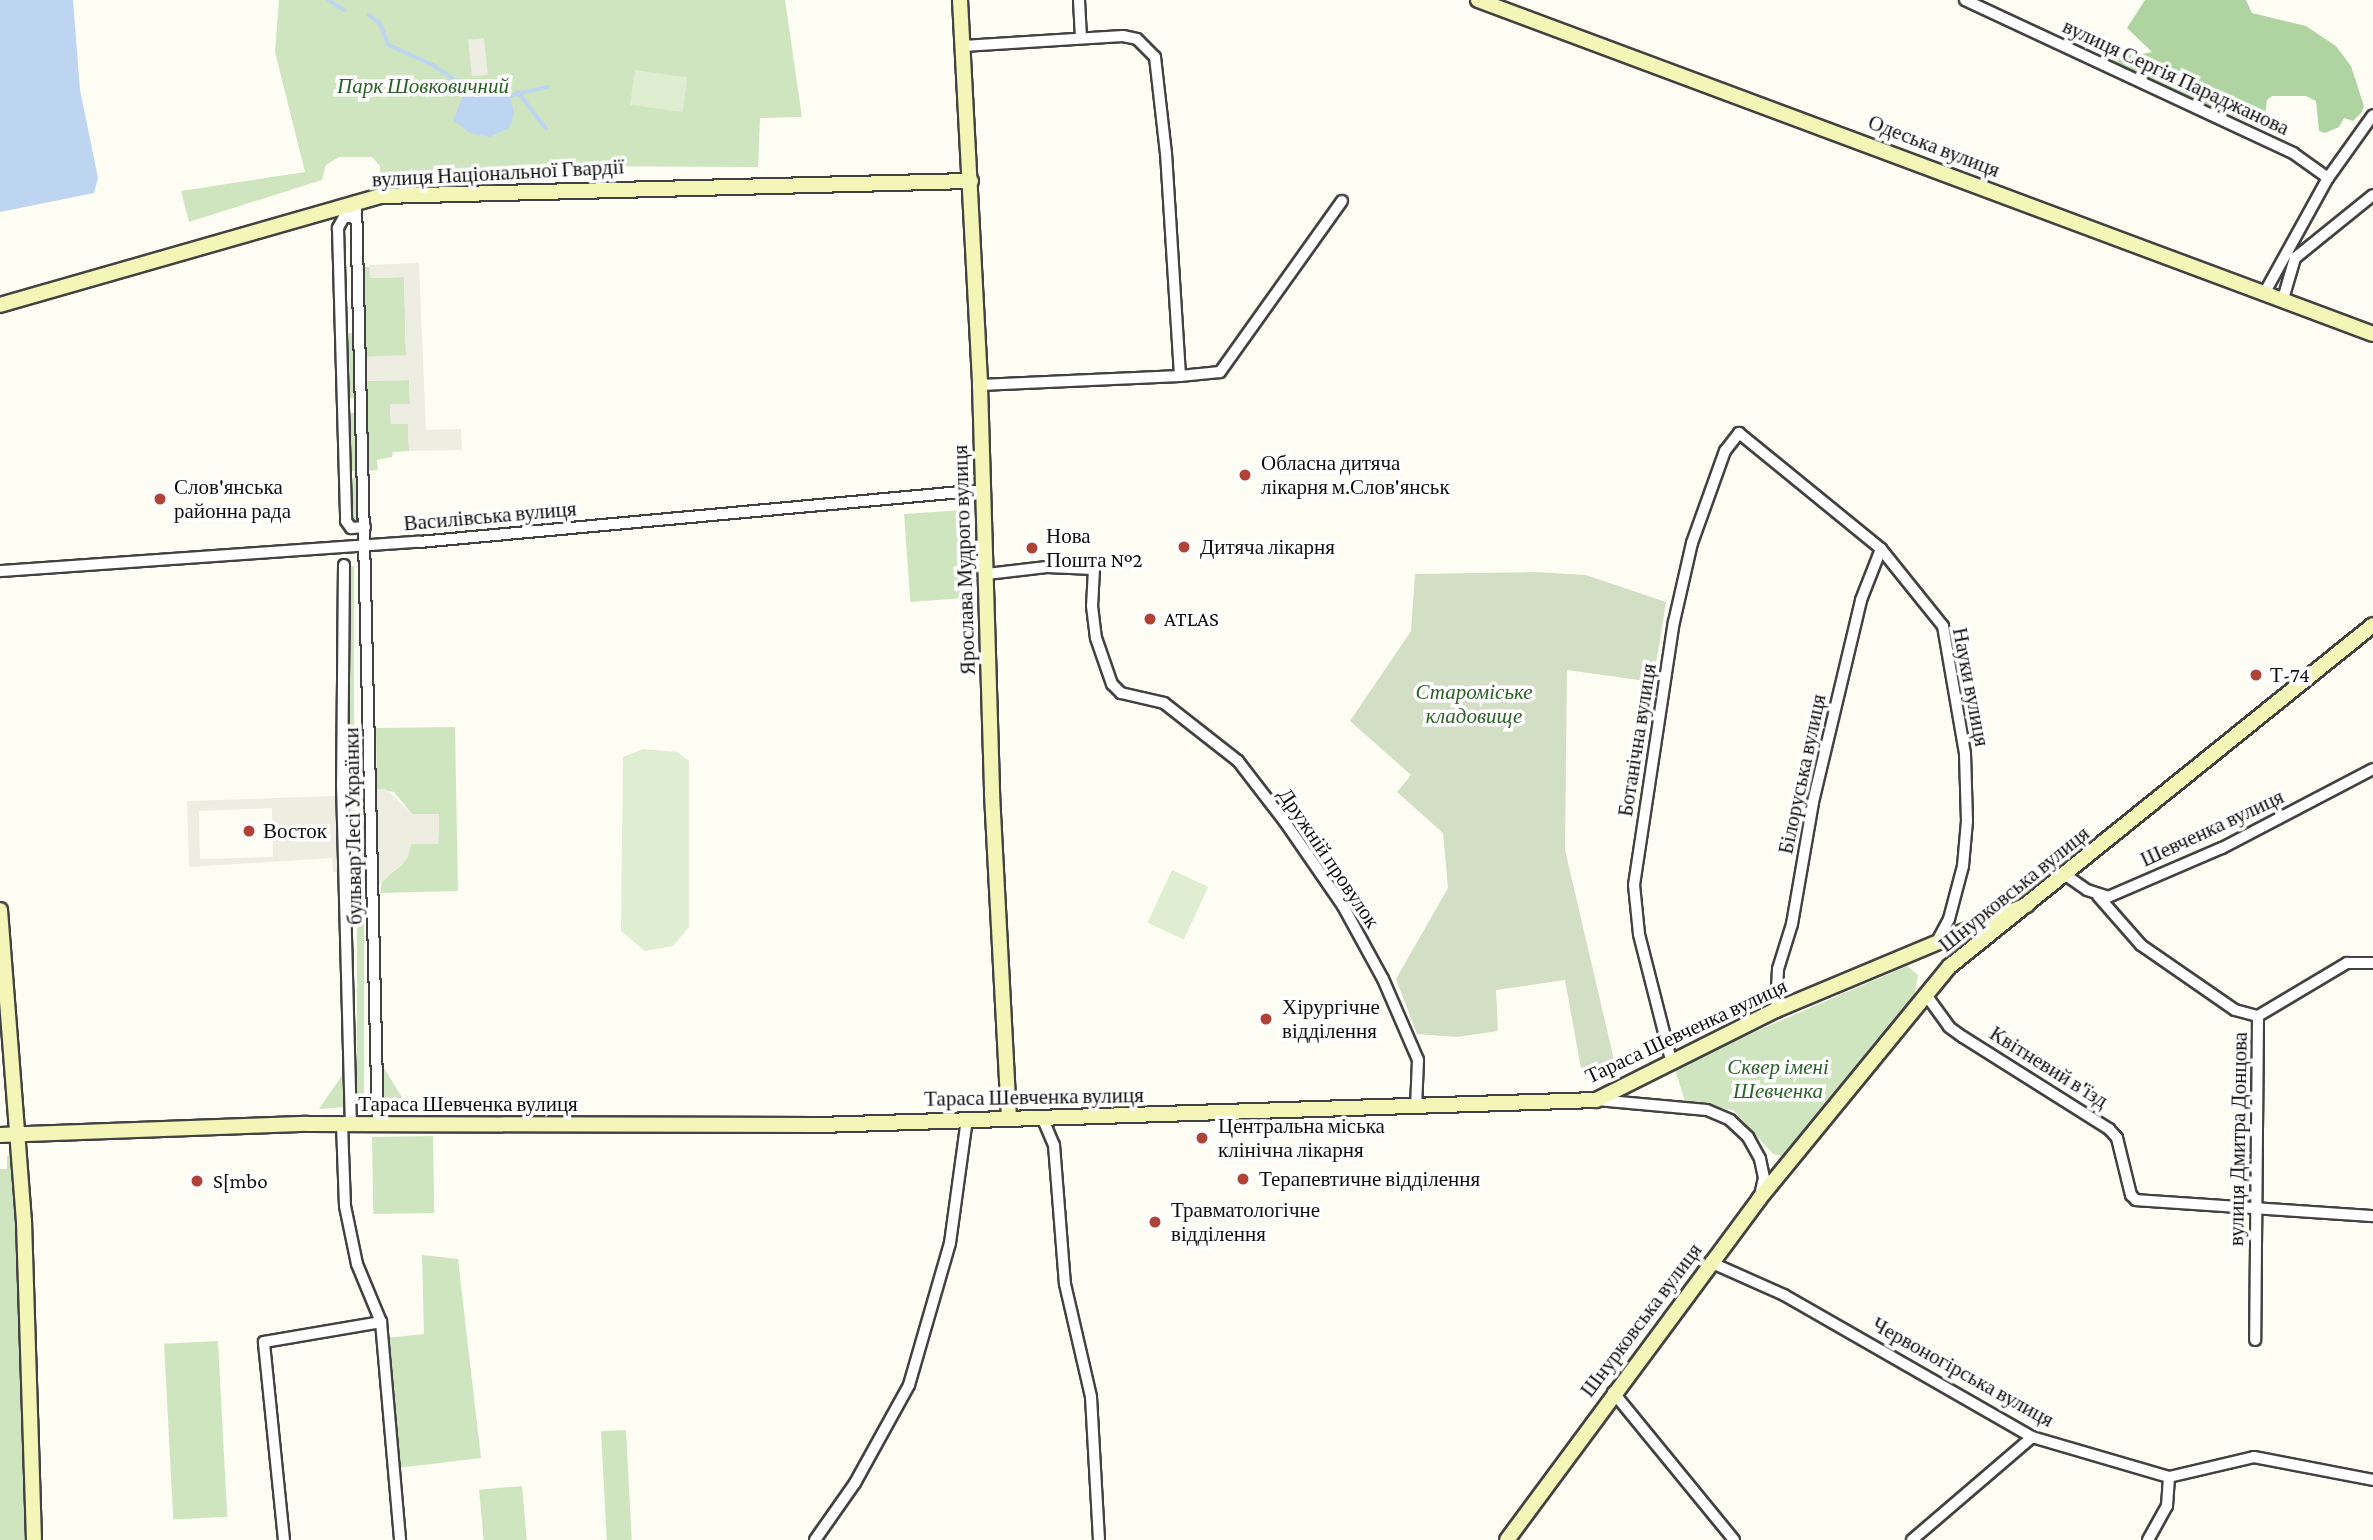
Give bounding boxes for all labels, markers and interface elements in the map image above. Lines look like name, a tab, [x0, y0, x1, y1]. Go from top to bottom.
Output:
street label: вулиця Сергія Параджанова	[2059, 13, 2293, 141]
park label: Парк Шовковичний	[337, 73, 509, 99]
street label: Одеська вулиця	[1865, 109, 2003, 183]
street label: вулиця Національної Гвардії	[371, 154, 625, 192]
street label: Ярослава Мудрого вулиця	[947, 444, 981, 676]
place label: Обласна дитяча лікарня м.Слов'янськ	[1261, 450, 1450, 500]
marker: Обласна дитяча лікарня м.Слов'янськ	[1235, 465, 1255, 485]
place label: Слов'янська районна рада	[174, 474, 291, 524]
marker: Слов'янська районна рада	[152, 491, 168, 507]
street label: Василівська вулиця	[403, 496, 577, 536]
place label: Нова Пошта №2	[1046, 523, 1143, 573]
place label: Дитяча лікарня	[1200, 534, 1335, 560]
marker: Дитяча лікарня	[1174, 537, 1194, 557]
marker: Нова Пошта №2	[1024, 540, 1040, 556]
place label: ATLAS	[1164, 606, 1219, 632]
marker: ATLAS	[1142, 611, 1158, 627]
street label: Науки вулиця	[1947, 625, 1995, 749]
street label: Ботанічна вулиця	[1612, 662, 1662, 818]
place label: Т-74	[2270, 662, 2310, 688]
marker: Т-74	[2248, 667, 2264, 683]
park label: Староміське кладовище	[1415, 679, 1533, 729]
street label: Білоруська вулиця	[1773, 692, 1831, 856]
street label: бульвар Лесі Українки	[339, 727, 367, 925]
street label: Дружній провулок	[1273, 783, 1385, 933]
street label: Шевченка вулиця	[2136, 784, 2288, 872]
place label: Восток	[263, 818, 327, 844]
street label: Шнурковська вулиця	[1934, 821, 2094, 957]
marker: Восток	[241, 823, 257, 839]
street label: Тараса Шевченка вулиця	[1581, 973, 1791, 1089]
place label: Хірургічне відділення	[1282, 994, 1380, 1044]
marker: Хірургічне відділення	[1256, 1009, 1276, 1029]
street label: Квітневий в'їзд	[1985, 1021, 2113, 1113]
street label: вулиця Дмитра Донцова	[2224, 1032, 2252, 1246]
park label: Сквер імені Шевченка	[1727, 1054, 1829, 1104]
street label: Тараса Шевченка вулиця	[924, 1082, 1144, 1112]
street label: Тараса Шевченка вулиця	[358, 1091, 578, 1117]
place label: Центральна міська клінічна лікарня	[1218, 1113, 1385, 1163]
marker: Центральна міська клінічна лікарня	[1192, 1128, 1212, 1148]
place label: Терапевтичне відділення	[1259, 1166, 1480, 1192]
place label: S[mbo	[213, 1168, 268, 1194]
marker: Терапевтичне відділення	[1233, 1169, 1253, 1189]
marker: S[mbo	[187, 1171, 207, 1191]
place label: Травматологічне відділення	[1171, 1197, 1320, 1247]
marker: Травматологічне відділення	[1145, 1212, 1165, 1232]
street label: Шнурковська вулиця	[1575, 1238, 1707, 1402]
street label: Червоногірська вулиця	[1868, 1312, 2058, 1432]

